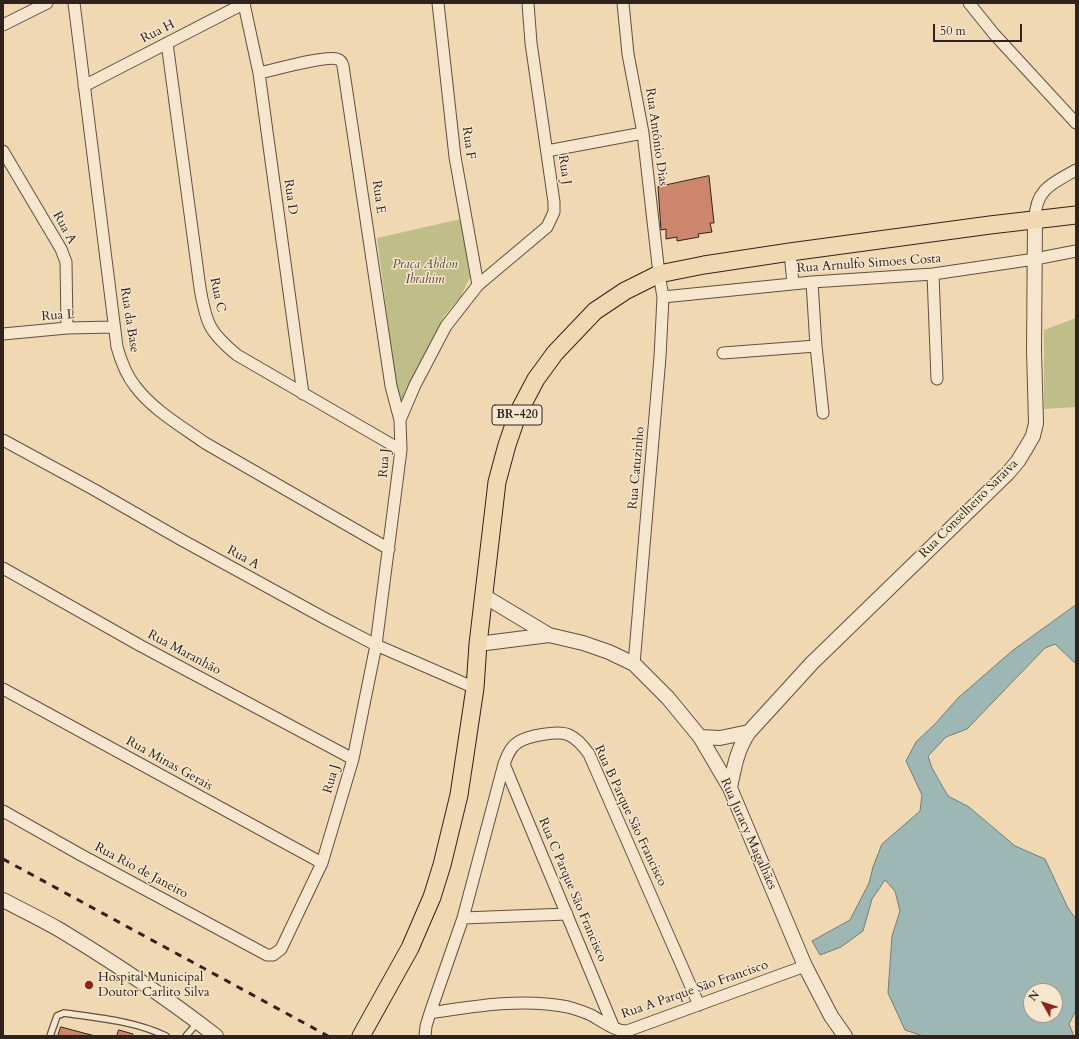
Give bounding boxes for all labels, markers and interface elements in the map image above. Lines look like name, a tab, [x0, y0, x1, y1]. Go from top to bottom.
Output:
scale bar	[935, 16, 1024, 42]
street label: Rua H	[138, 17, 178, 47]
text: 50 m	[940, 23, 966, 39]
street label: Rua Antônio Dias	[641, 87, 671, 187]
street label: Rua F	[458, 126, 478, 160]
street label: Rua J	[554, 154, 574, 186]
street label: Rua D	[280, 178, 300, 216]
street label: Rua E	[368, 179, 388, 215]
street label: Rua A	[49, 209, 79, 247]
street label: Rua Arnulfo Simoes Costa	[796, 251, 942, 277]
park label: Praça Abdon Ibrahim	[392, 257, 458, 288]
street label: Rua C	[206, 276, 228, 314]
street label: Rua da Base	[116, 286, 142, 354]
street label: Rua L	[41, 307, 75, 325]
road number: BR-420	[492, 405, 542, 425]
street label: Rua Catuzinho	[626, 426, 648, 510]
street label: Rua J	[376, 448, 394, 478]
street label: Rua Conselheiro Saraiva	[916, 456, 1022, 562]
street label: Rua A	[224, 543, 262, 573]
street label: Rua Maranhão	[145, 627, 223, 679]
street label: Rua Minas Gerais	[123, 734, 215, 794]
street label: Rua B Parque São Francisco	[590, 743, 670, 889]
street label: Rua J	[320, 763, 344, 795]
street label: Rua Juracy Magalhães	[716, 776, 780, 892]
street label: Rua C Parque São Francisco	[535, 816, 609, 964]
street label: Rua Rio de Janeiro	[92, 840, 190, 902]
street label: Rua A Parque São Francisco	[620, 958, 770, 1022]
place label: Hospital Municipal Doutor Carlito Silva	[98, 970, 210, 1001]
marker: Hospital Municipal Doutor Carlito Silva	[83, 979, 95, 991]
north arrow	[1023, 983, 1063, 1023]
text: N	[1025, 987, 1043, 1004]

